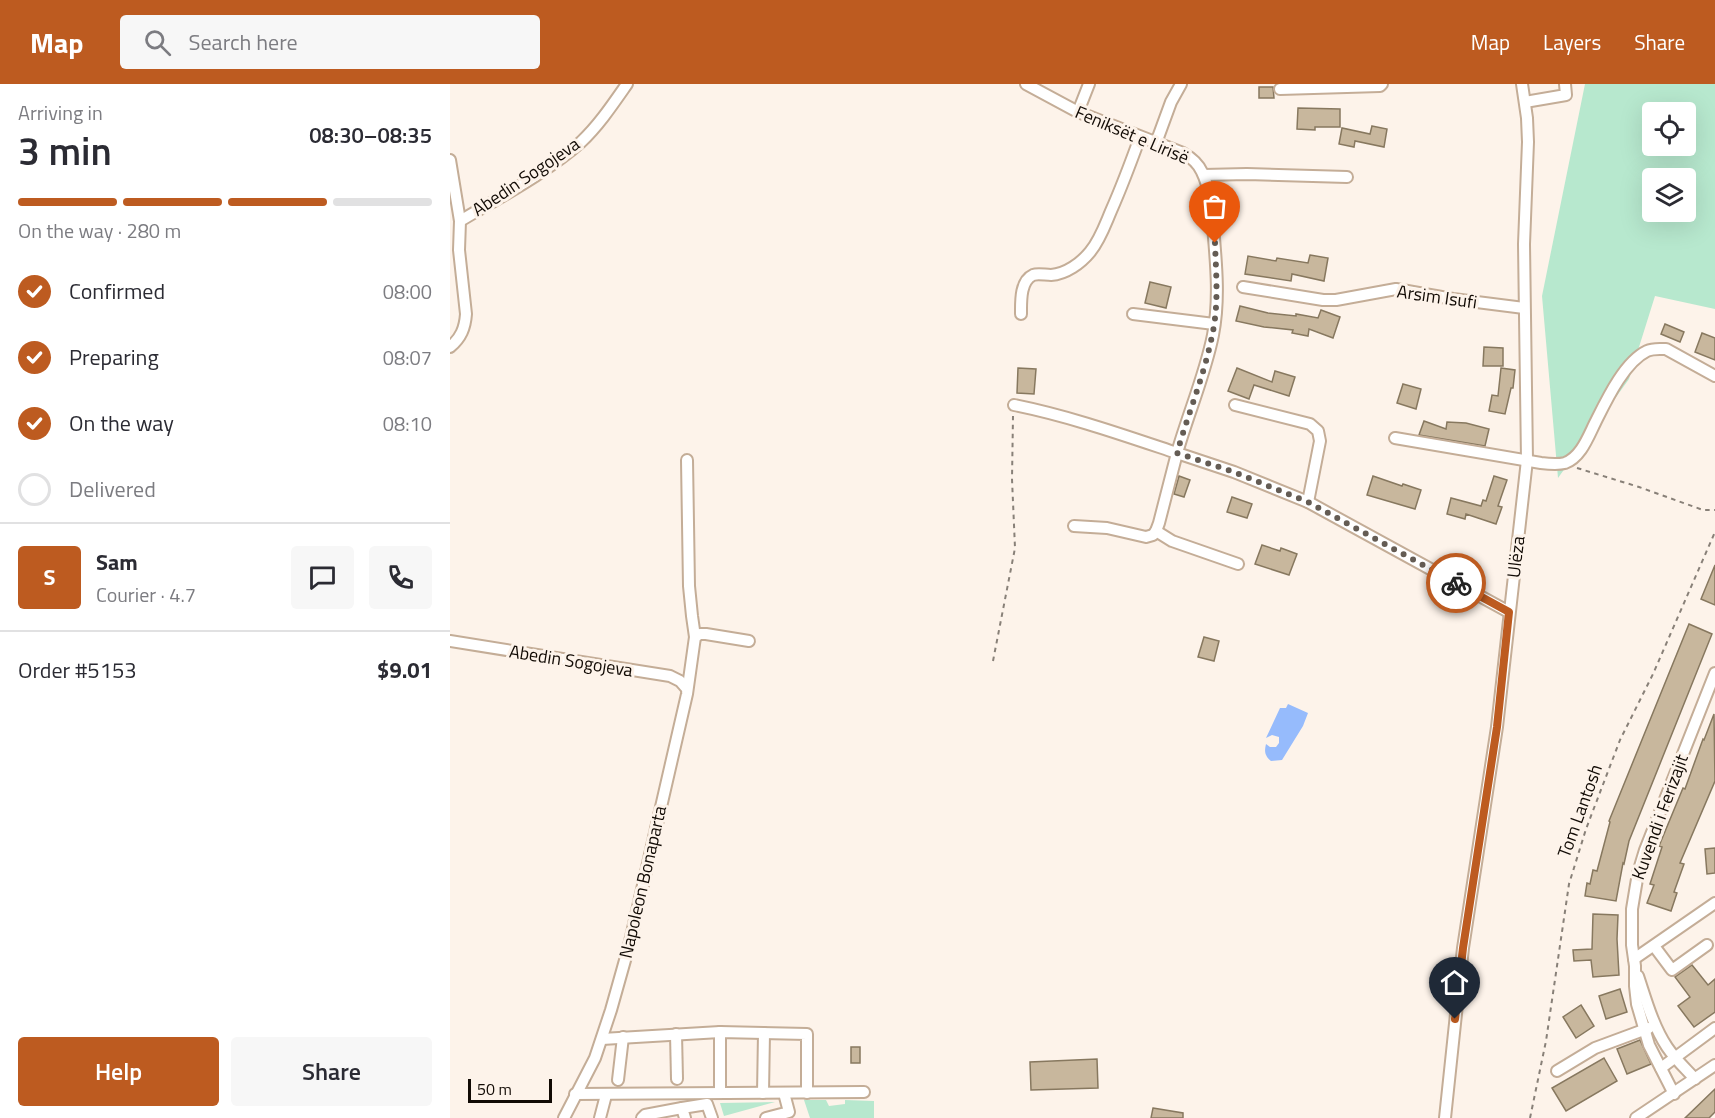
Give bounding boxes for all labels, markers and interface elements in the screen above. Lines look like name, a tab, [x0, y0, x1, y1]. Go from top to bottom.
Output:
search box	[120, 15, 540, 69]
text: Map	[30, 21, 84, 64]
text: Search here	[189, 25, 298, 59]
icon: search	[141, 26, 174, 59]
text: Map	[1471, 26, 1510, 58]
text: Layers	[1543, 26, 1601, 58]
text: Share	[1634, 26, 1685, 58]
text: Arriving in	[18, 97, 103, 128]
street label: Feniksët e Lirisë	[1071, 98, 1193, 171]
map controls	[1642, 102, 1696, 222]
button: locate	[1642, 102, 1696, 156]
text: 08:30–08:35	[309, 118, 432, 152]
text: 3 min	[18, 121, 112, 180]
street label: Abedin Sogojeva	[466, 130, 585, 223]
button: layers	[1642, 168, 1696, 222]
pin	[1189, 181, 1240, 243]
icon: bag	[1198, 190, 1231, 223]
text: On the way · 280 m	[18, 215, 181, 246]
text: Confirmed	[69, 274, 165, 308]
icon: check	[18, 275, 51, 308]
text: 08:00	[383, 276, 432, 307]
street label: Arsim Isufi	[1395, 278, 1479, 315]
text: Preparing	[69, 340, 159, 374]
icon: check	[18, 341, 51, 374]
text: 08:07	[383, 342, 432, 373]
text: On the way	[69, 406, 174, 440]
icon: check	[18, 407, 51, 440]
text: 08:10	[383, 408, 432, 439]
text: Delivered	[69, 472, 156, 506]
street label: Ulëza	[1500, 534, 1531, 579]
text: Sam	[96, 545, 138, 579]
button: chat	[291, 546, 354, 609]
button: phone	[369, 546, 432, 609]
courier	[1426, 553, 1486, 613]
text: S	[44, 560, 55, 594]
icon: bike	[1440, 567, 1473, 600]
text: Courier · 4.7	[96, 579, 196, 610]
street label: Abedin Sogojeva	[507, 637, 635, 684]
text: Order #5153	[18, 653, 137, 687]
text: $9.01	[377, 653, 432, 687]
street label: Kuvendi i Ferizajit	[1624, 750, 1695, 883]
street label: Tom Lantosh	[1550, 760, 1609, 861]
street label: Napoleon Bonaparta	[612, 803, 673, 961]
pin	[1429, 957, 1480, 1019]
icon: home	[1438, 966, 1471, 999]
button: Help	[18, 1037, 219, 1106]
button: Share	[231, 1037, 432, 1106]
scale bar	[468, 1076, 552, 1104]
text: 50 m	[477, 1077, 512, 1101]

